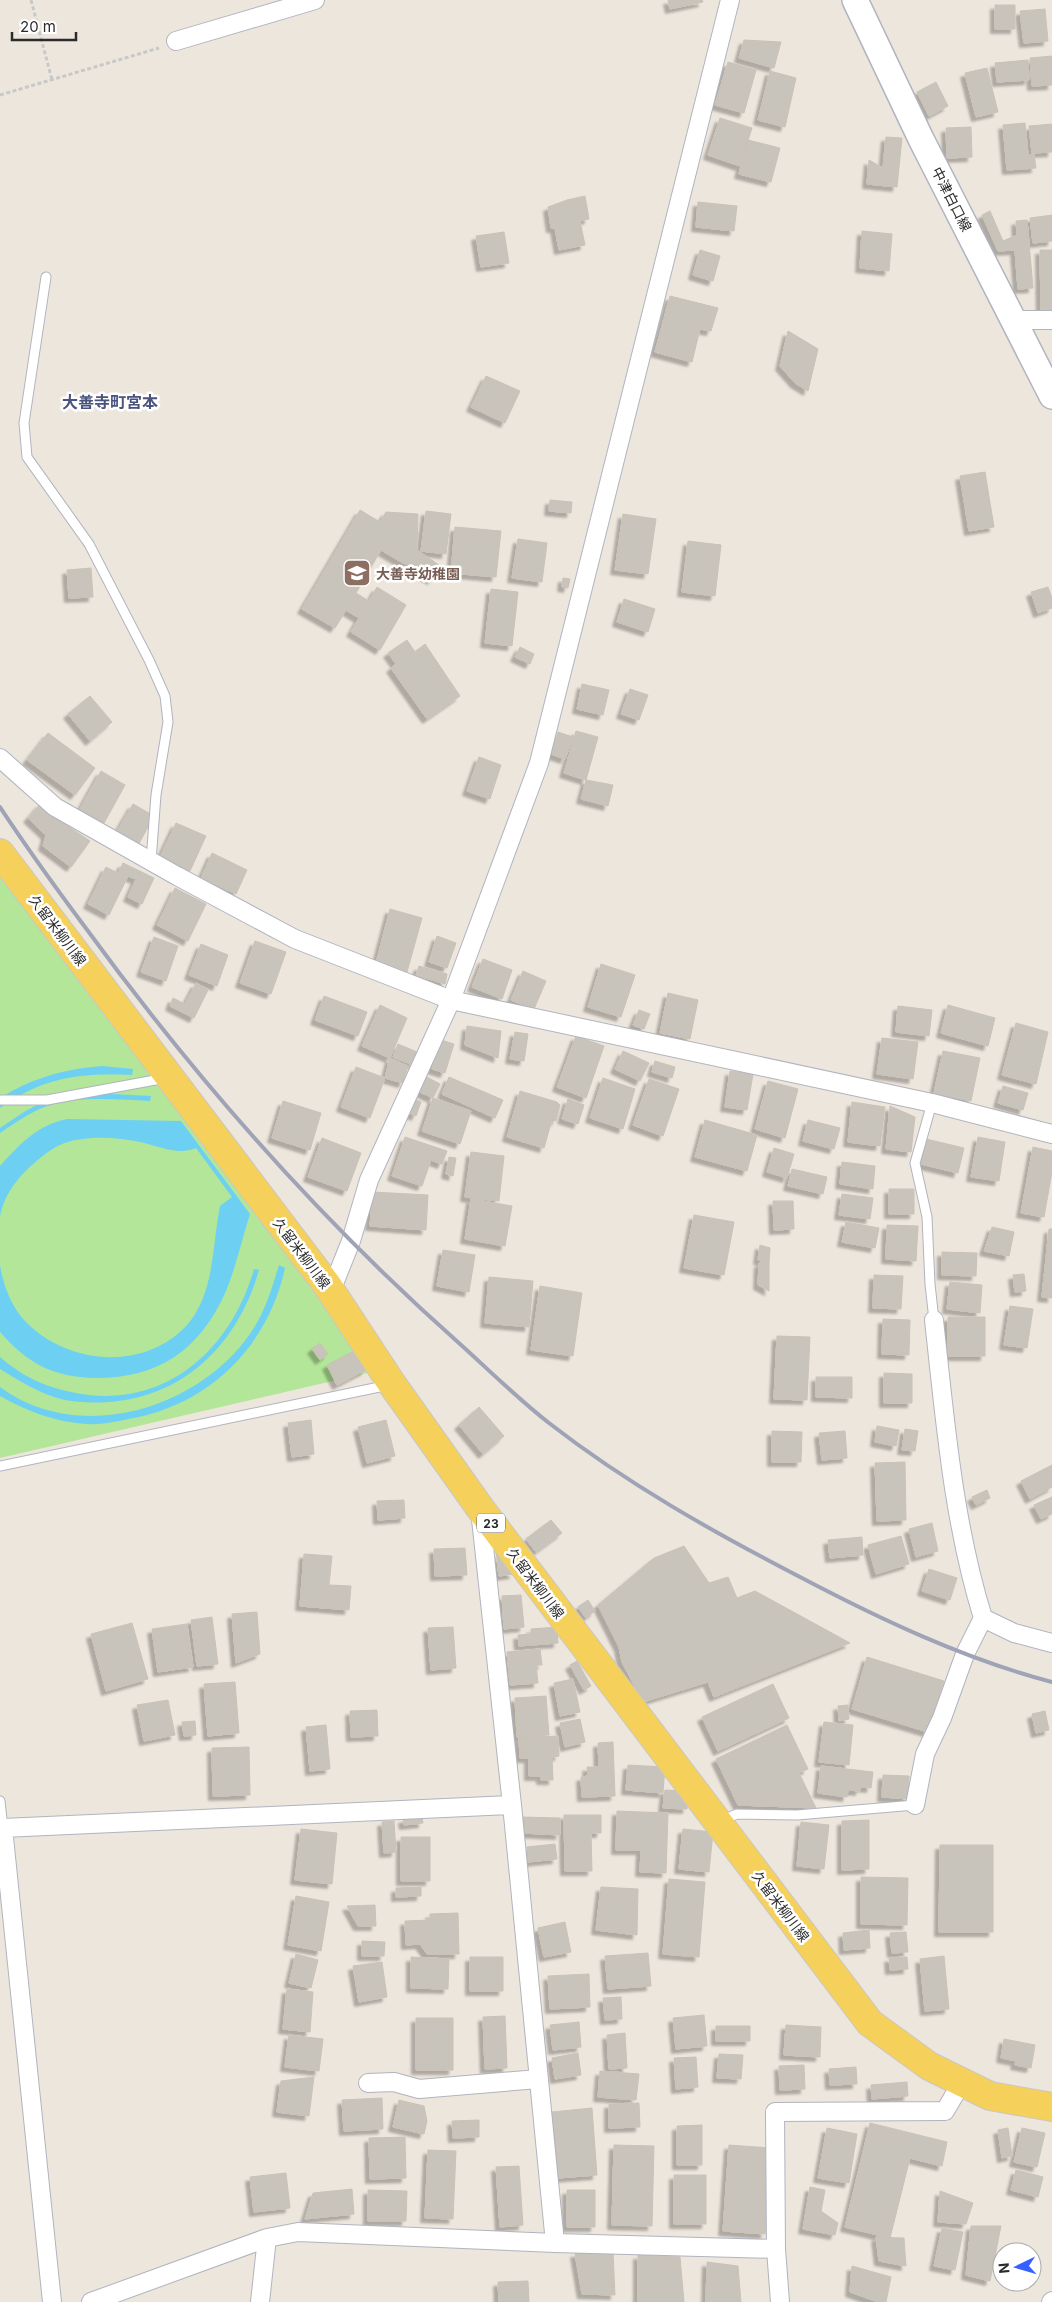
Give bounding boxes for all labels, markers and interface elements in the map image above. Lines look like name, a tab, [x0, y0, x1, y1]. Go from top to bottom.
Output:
scale bar	[12, 10, 76, 42]
text: 20 m	[20, 17, 56, 36]
street label: 中津白口線	[929, 164, 975, 234]
district label: 大善寺町宮本	[62, 392, 158, 412]
school or university icon: 大善寺幼稚園	[342, 558, 372, 588]
place label: 大善寺幼稚園	[376, 565, 460, 582]
street label: 久留米柳川線	[26, 891, 90, 969]
street label: 久留米柳川線	[270, 1214, 334, 1292]
road number: 23	[477, 1514, 505, 1532]
street label: 久留米柳川線	[504, 1544, 568, 1622]
street label: 久留米柳川線	[749, 1867, 813, 1945]
north arrow	[992, 2242, 1042, 2292]
text: N	[995, 2262, 1012, 2274]

